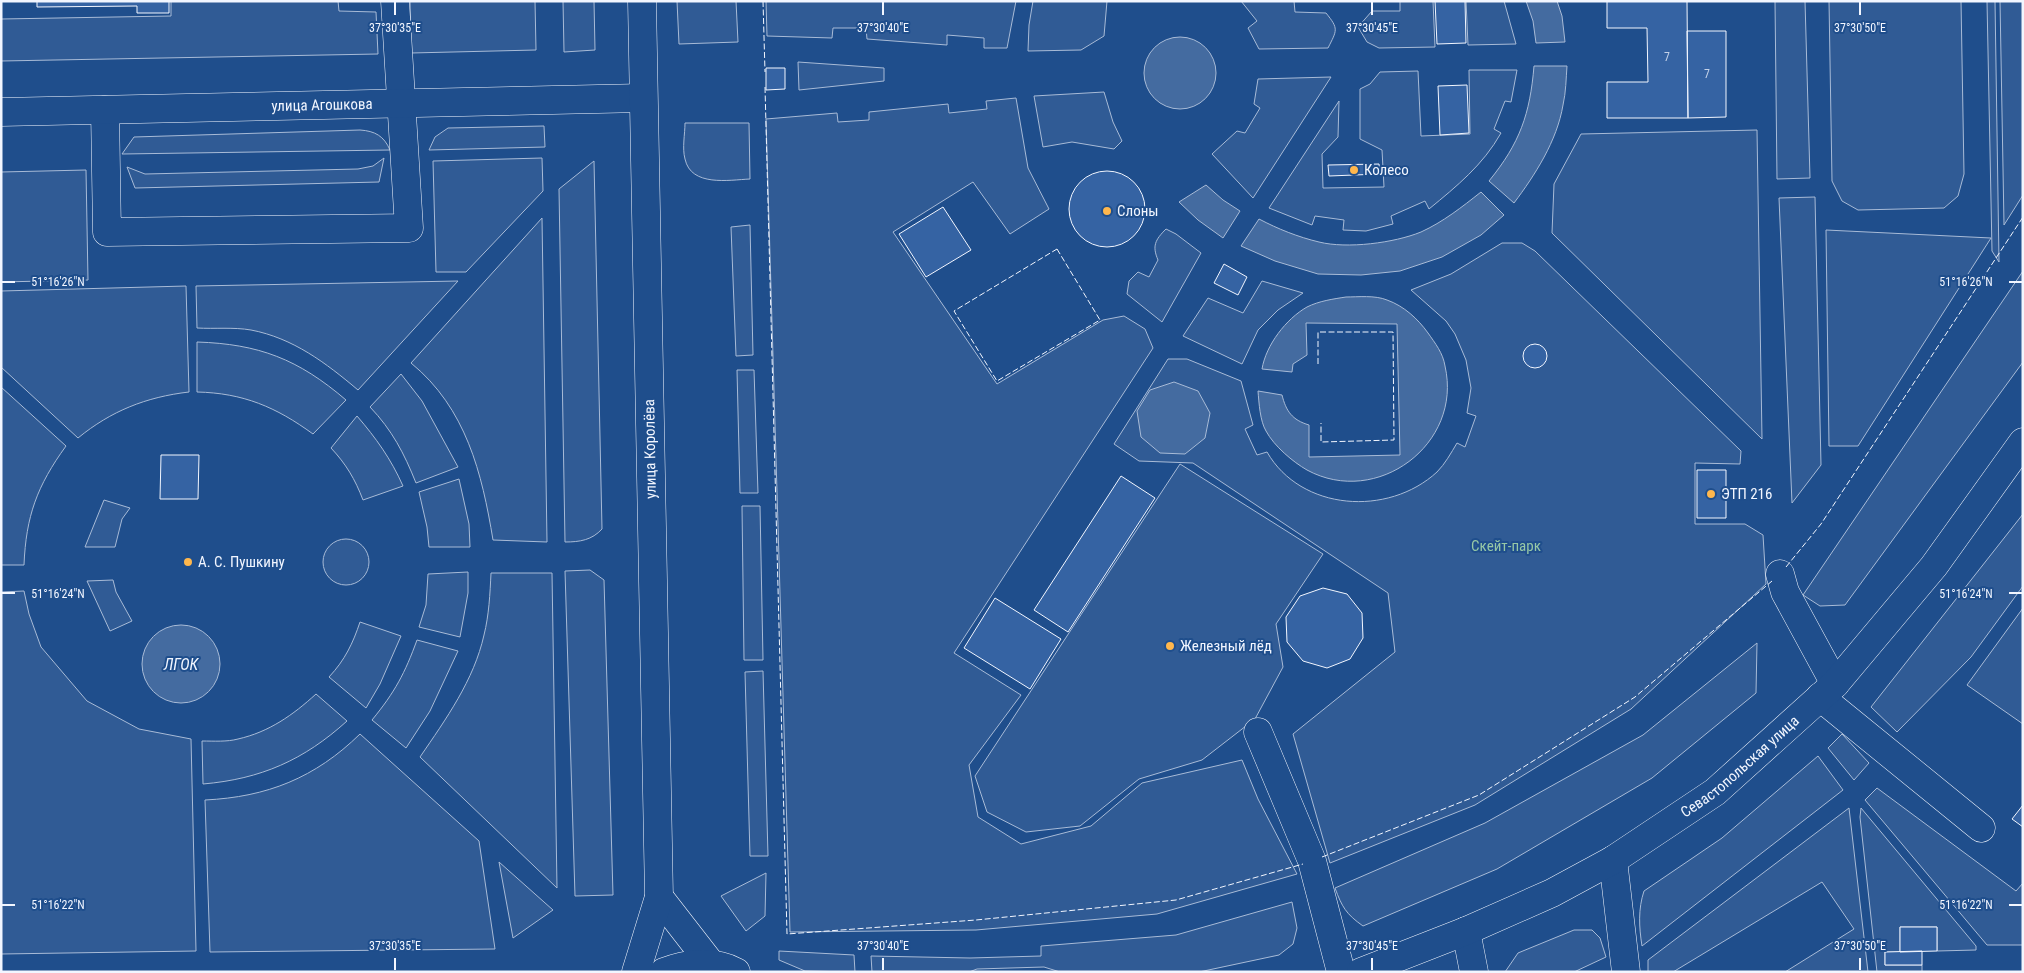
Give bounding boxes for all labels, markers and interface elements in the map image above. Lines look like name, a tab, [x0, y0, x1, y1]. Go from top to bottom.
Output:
text: 37°30'35"E	[369, 21, 421, 35]
text: 37°30'40"E	[857, 21, 909, 35]
text: 37°30'45"E	[1346, 21, 1398, 35]
text: 37°30'50"E	[1834, 21, 1886, 35]
house number: 7	[1664, 50, 1670, 64]
house number: 7	[1704, 67, 1710, 81]
street label: улица Агошкова	[271, 95, 373, 115]
place label: Колесо	[1364, 161, 1409, 179]
marker: Колесо	[1348, 164, 1360, 176]
place label: Слоны	[1117, 202, 1159, 220]
marker: Слоны	[1101, 205, 1113, 217]
text: 51°16'26"N	[31, 275, 85, 289]
text: 51°16'26"N	[1939, 275, 1993, 289]
street label: улица Королёва	[640, 399, 660, 499]
place label: ЭТП 216	[1721, 485, 1772, 503]
marker: ЭТП 216	[1705, 488, 1717, 500]
park label: Скейт-парк	[1471, 537, 1541, 555]
place label: А. С. Пушкину	[198, 553, 285, 571]
marker: А. С. Пушкину	[182, 556, 194, 568]
text: 51°16'24"N	[31, 587, 85, 601]
text: 51°16'24"N	[1939, 587, 1993, 601]
place label: Железный лёд	[1180, 637, 1272, 655]
marker: Железный лёд	[1164, 640, 1176, 652]
water label: ЛГОК	[163, 655, 200, 674]
street label: Севастопольская улица	[1677, 712, 1803, 821]
text: 51°16'22"N	[31, 898, 85, 912]
text: 51°16'22"N	[1939, 898, 1993, 912]
text: 37°30'35"E	[369, 939, 421, 953]
text: 37°30'40"E	[857, 939, 909, 953]
text: 37°30'45"E	[1346, 939, 1398, 953]
text: 37°30'50"E	[1834, 939, 1886, 953]

